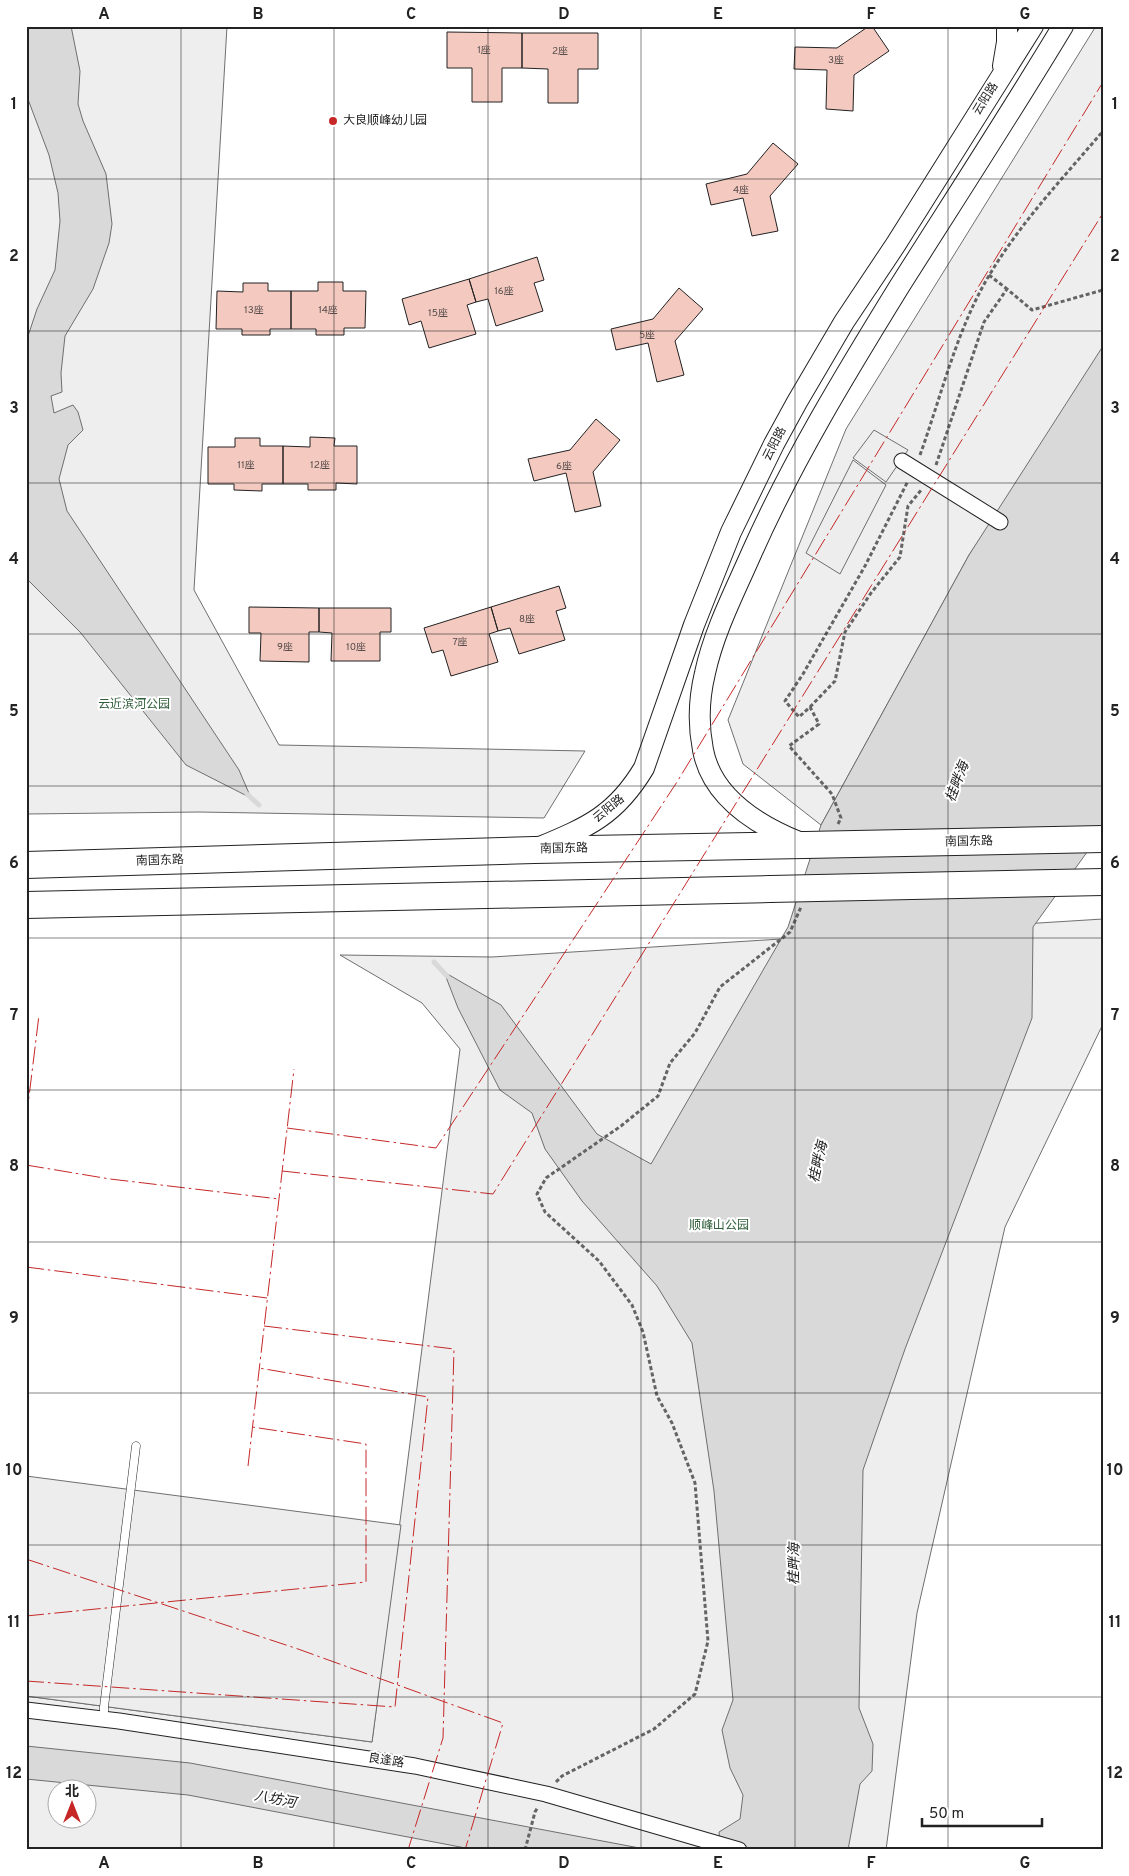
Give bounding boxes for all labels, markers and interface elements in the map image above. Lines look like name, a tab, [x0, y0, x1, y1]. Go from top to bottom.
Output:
text: A	[98, 5, 110, 25]
text: B	[252, 5, 264, 25]
text: C	[406, 5, 416, 25]
text: D	[558, 5, 570, 25]
text: E	[713, 5, 723, 25]
text: F	[866, 5, 876, 25]
text: G	[1020, 5, 1030, 25]
house number: 1座	[477, 44, 491, 57]
house number: 2座	[552, 45, 568, 58]
house number: 3座	[828, 54, 844, 67]
street label: 云阳路	[970, 79, 1002, 119]
text: 1	[11, 95, 17, 115]
text: 1	[1112, 95, 1118, 115]
place label: 大良顺峰幼儿园	[343, 113, 427, 129]
marker: 大良顺峰幼儿园	[327, 115, 339, 127]
house number: 4座	[733, 184, 749, 197]
text: 2	[9, 247, 19, 267]
text: 2	[1110, 247, 1120, 267]
house number: 16座	[494, 285, 514, 298]
house number: 13座	[244, 304, 264, 317]
house number: 14座	[318, 304, 338, 317]
house number: 15座	[428, 307, 448, 320]
house number: 5座	[639, 329, 655, 342]
text: 3	[9, 399, 19, 419]
text: 3	[1110, 399, 1120, 419]
street label: 云阳路	[760, 424, 790, 464]
house number: 11座	[237, 459, 255, 472]
house number: 12座	[310, 459, 330, 472]
house number: 6座	[556, 460, 572, 473]
text: 4	[9, 550, 19, 570]
text: 4	[1110, 550, 1120, 570]
house number: 8座	[519, 613, 535, 626]
house number: 7座	[452, 636, 468, 649]
house number: 9座	[277, 641, 293, 654]
house number: 10座	[346, 641, 366, 654]
park label: 云近滨河公园	[98, 697, 170, 713]
text: 5	[9, 702, 19, 722]
text: 5	[1110, 702, 1120, 722]
water label: 桂畔海	[943, 757, 974, 805]
street label: 云阳路	[590, 791, 628, 827]
street label: 南国东路	[945, 834, 993, 850]
street label: 南国东路	[540, 841, 588, 857]
street label: 南国东路	[136, 852, 184, 870]
text: 6	[9, 854, 19, 874]
text: 6	[1110, 854, 1120, 874]
text: 7	[10, 1006, 18, 1026]
text: 7	[1111, 1006, 1119, 1026]
water label: 桂畔海	[806, 1138, 832, 1184]
text: 8	[9, 1157, 19, 1177]
text: 8	[1110, 1157, 1120, 1177]
park label: 顺峰山公园	[689, 1218, 749, 1234]
text: 9	[9, 1309, 19, 1329]
text: 9	[1110, 1309, 1120, 1329]
text: 10	[6, 1461, 22, 1481]
text: 10	[1107, 1461, 1123, 1481]
water label: 桂畔海	[786, 1541, 804, 1585]
text: 11	[8, 1613, 20, 1633]
text: 11	[1109, 1613, 1121, 1633]
street label: 良逢路	[367, 1750, 405, 1772]
text: 12	[6, 1764, 22, 1784]
text: 12	[1107, 1764, 1123, 1784]
north arrow	[48, 1778, 98, 1828]
text: 北	[65, 1784, 79, 1801]
water label: 八坊河	[253, 1788, 300, 1813]
scale bar	[922, 1796, 1042, 1828]
text: 50 m	[929, 1805, 964, 1824]
text: A	[98, 1854, 110, 1874]
text: B	[252, 1854, 264, 1874]
text: C	[406, 1854, 416, 1874]
text: D	[558, 1854, 570, 1874]
text: E	[713, 1854, 723, 1874]
text: F	[866, 1854, 876, 1874]
text: G	[1020, 1854, 1030, 1874]

